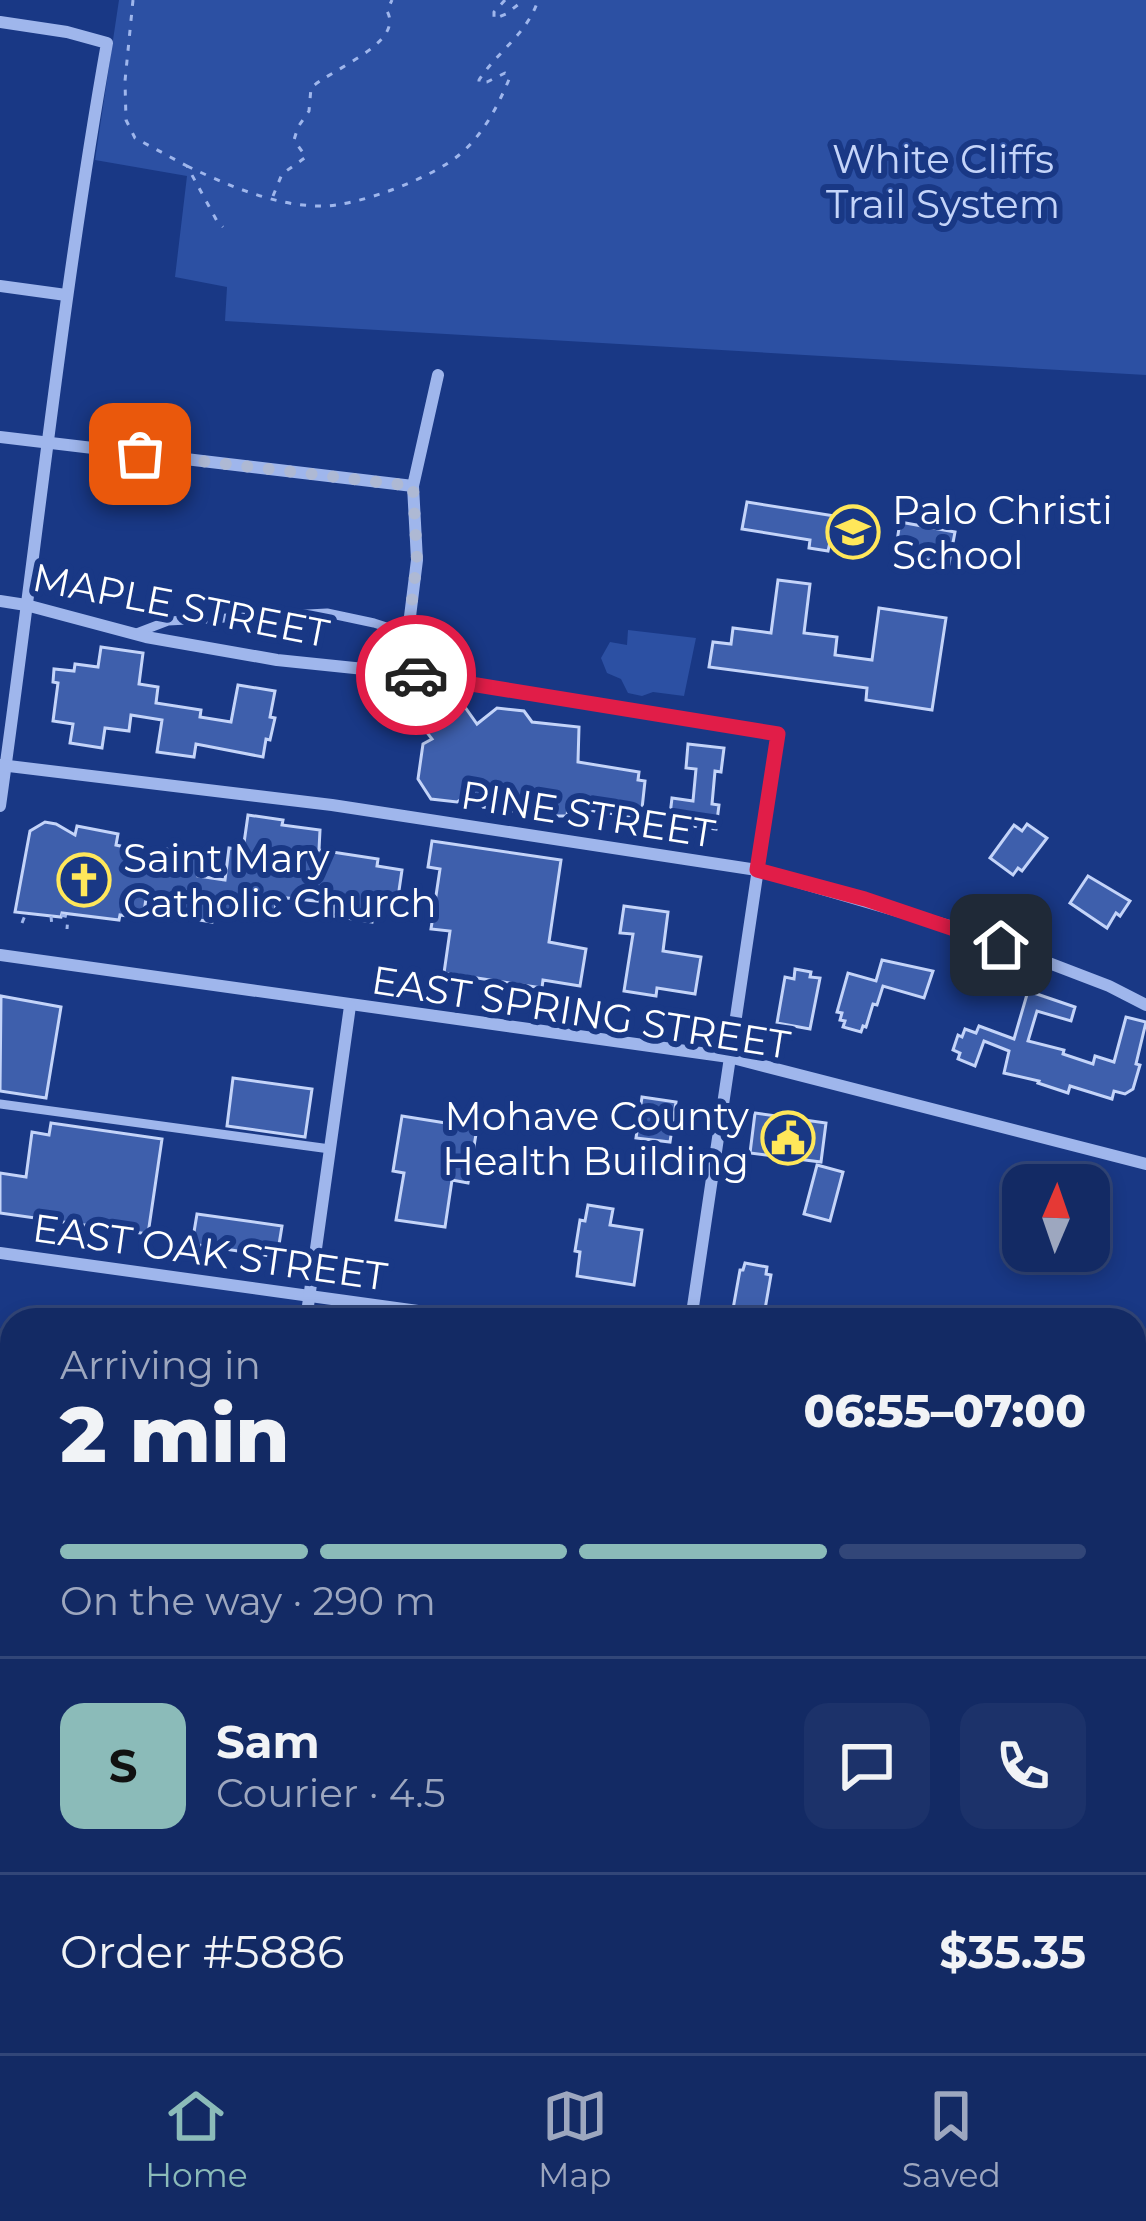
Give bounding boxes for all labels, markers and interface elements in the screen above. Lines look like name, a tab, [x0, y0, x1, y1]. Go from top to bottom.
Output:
park label: White Cliffs Trail System	[826, 135, 1060, 228]
pin	[89, 403, 191, 505]
icon: bag	[107, 421, 173, 487]
place label: Palo Christi School	[892, 486, 1113, 579]
school or university icon: Palo Christi School	[825, 504, 881, 560]
street label: MAPLE STREET	[29, 553, 334, 657]
courier	[356, 615, 476, 735]
icon: car	[383, 642, 449, 708]
street label: PINE STREET	[458, 770, 719, 858]
place label: Saint Mary Catholic Church	[123, 834, 437, 927]
church icon: Saint Mary Catholic Church	[56, 852, 112, 908]
pin	[950, 894, 1052, 996]
icon: home	[968, 912, 1034, 978]
street label: EAST SPRING STREET	[369, 955, 794, 1069]
place label: Mohave County Health Building	[442, 1092, 750, 1185]
public building icon: Mohave County Health Building	[760, 1110, 816, 1166]
north arrow	[1002, 1164, 1110, 1272]
map controls	[1002, 1164, 1110, 1272]
street label: EAST OAK STREET	[30, 1203, 391, 1301]
text: Arriving in	[60, 1341, 261, 1389]
text: 06:55–07:00	[804, 1383, 1086, 1438]
text: 2 min	[60, 1386, 290, 1482]
text: On the way · 290 m	[60, 1577, 436, 1625]
button: chat	[804, 1703, 930, 1829]
button: phone	[960, 1703, 1086, 1829]
text: Sam	[216, 1714, 320, 1769]
text: S	[109, 1738, 137, 1793]
text: Courier · 4.5	[216, 1769, 446, 1817]
text: Order #5886	[60, 1924, 344, 1979]
text: $35.35	[939, 1924, 1086, 1979]
tab: Home	[145, 2083, 248, 2195]
tab: Map	[538, 2083, 611, 2195]
tab: Saved	[902, 2083, 1001, 2195]

